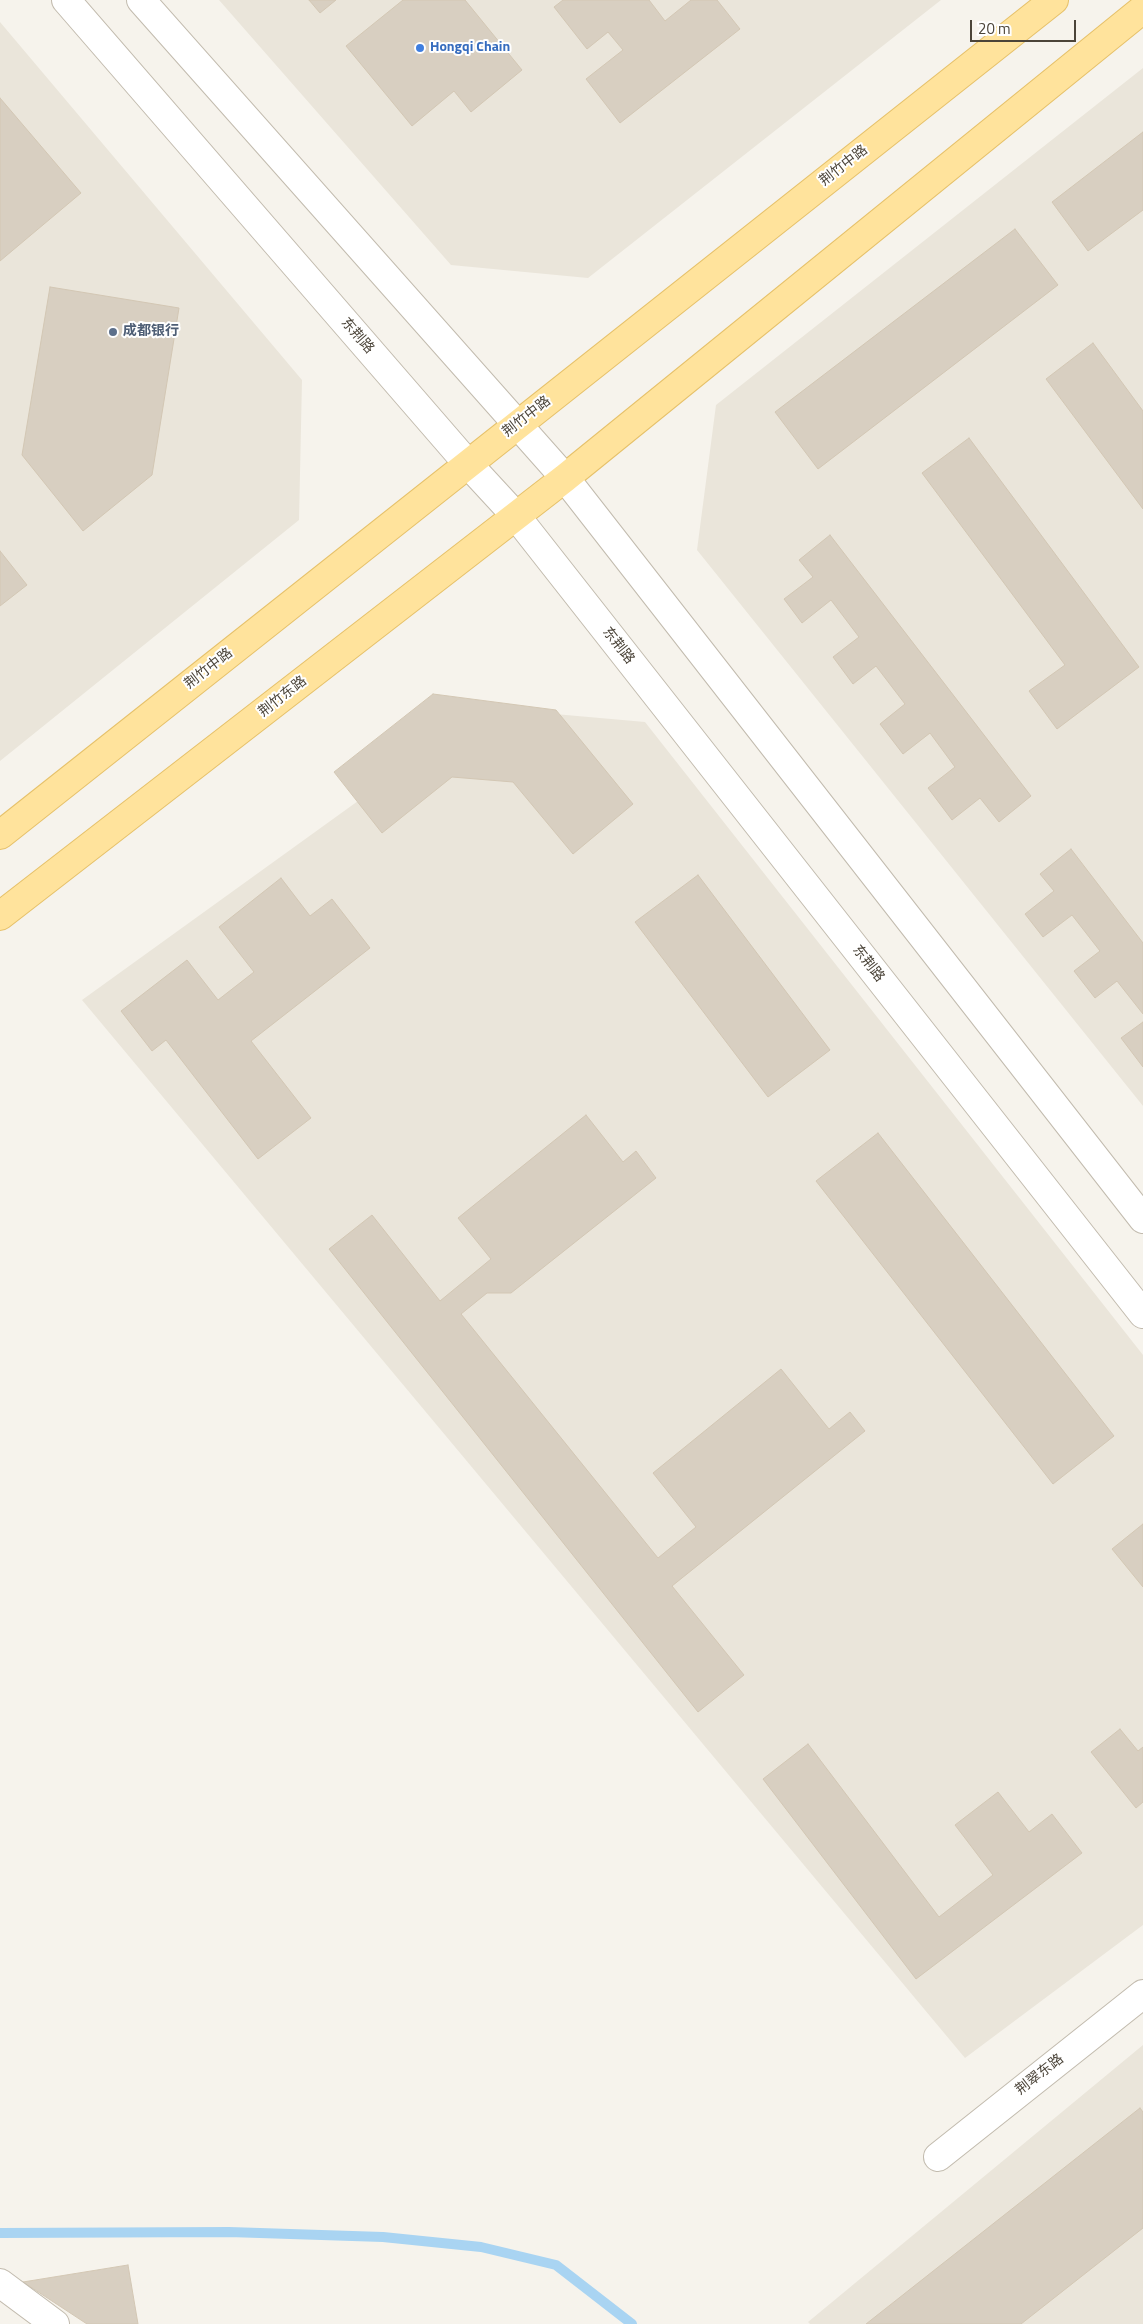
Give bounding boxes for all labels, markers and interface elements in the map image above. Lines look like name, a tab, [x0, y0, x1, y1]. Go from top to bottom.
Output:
scale bar	[973, 10, 1079, 42]
text: 20 m	[978, 17, 1011, 40]
place label: Hongqi Chain	[430, 40, 510, 56]
marker: Hongqi Chain	[414, 42, 426, 54]
street label: 荆竹中路	[817, 142, 871, 190]
street label: 东荆路	[337, 315, 377, 357]
place label: 成都银行	[123, 324, 179, 340]
marker: 成都银行	[107, 326, 119, 338]
street label: 荆竹中路	[500, 393, 554, 441]
street label: 东荆路	[598, 624, 638, 668]
street label: 荆竹中路	[182, 645, 236, 693]
street label: 荆竹东路	[256, 673, 310, 721]
street label: 东荆路	[848, 942, 888, 986]
street label: 荆翠东路	[1013, 2051, 1067, 2099]

